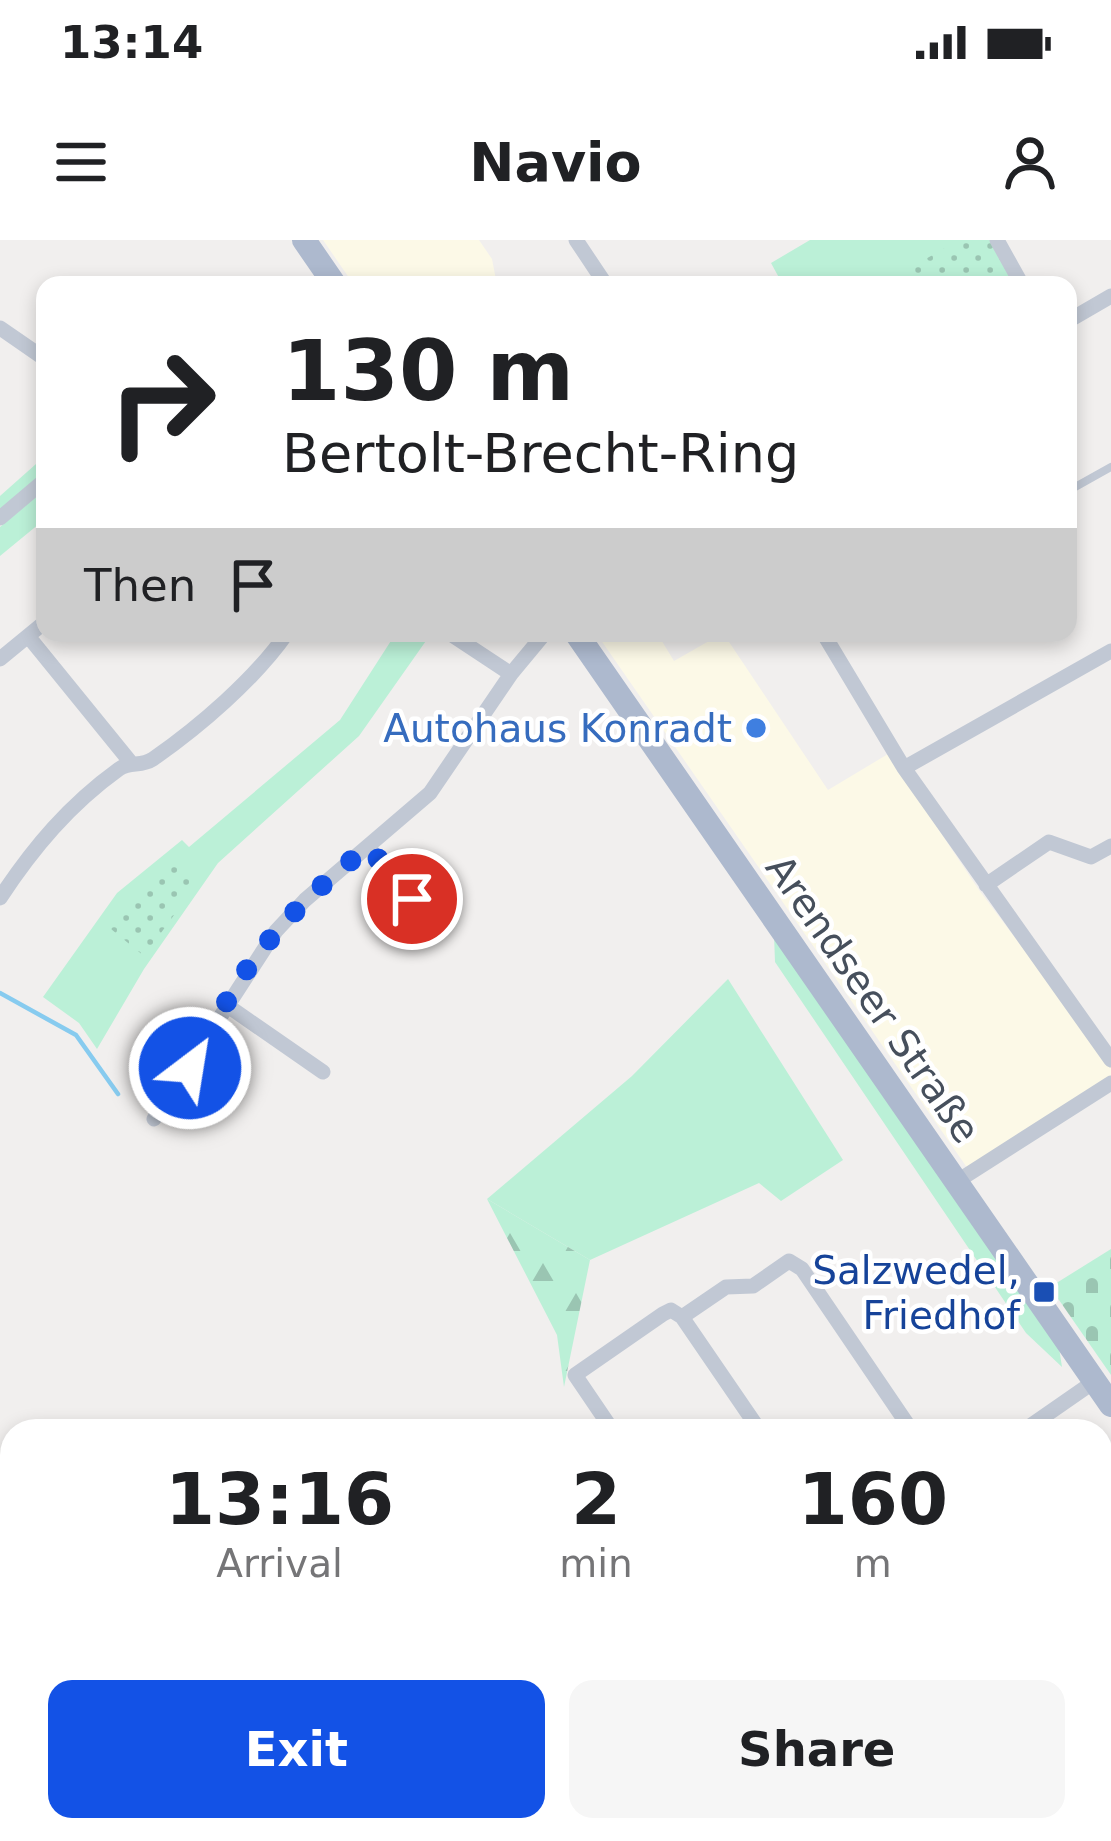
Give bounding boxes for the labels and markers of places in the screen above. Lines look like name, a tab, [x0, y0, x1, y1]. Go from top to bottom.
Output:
place label: Autohaus Konradt	[383, 706, 732, 751]
marker: Autohaus Konradt	[743, 715, 769, 741]
pin	[361, 848, 463, 950]
place label: Salzwedel, Friedhof	[812, 1248, 1021, 1338]
marker: Salzwedel, Friedhof	[1031, 1279, 1057, 1305]

